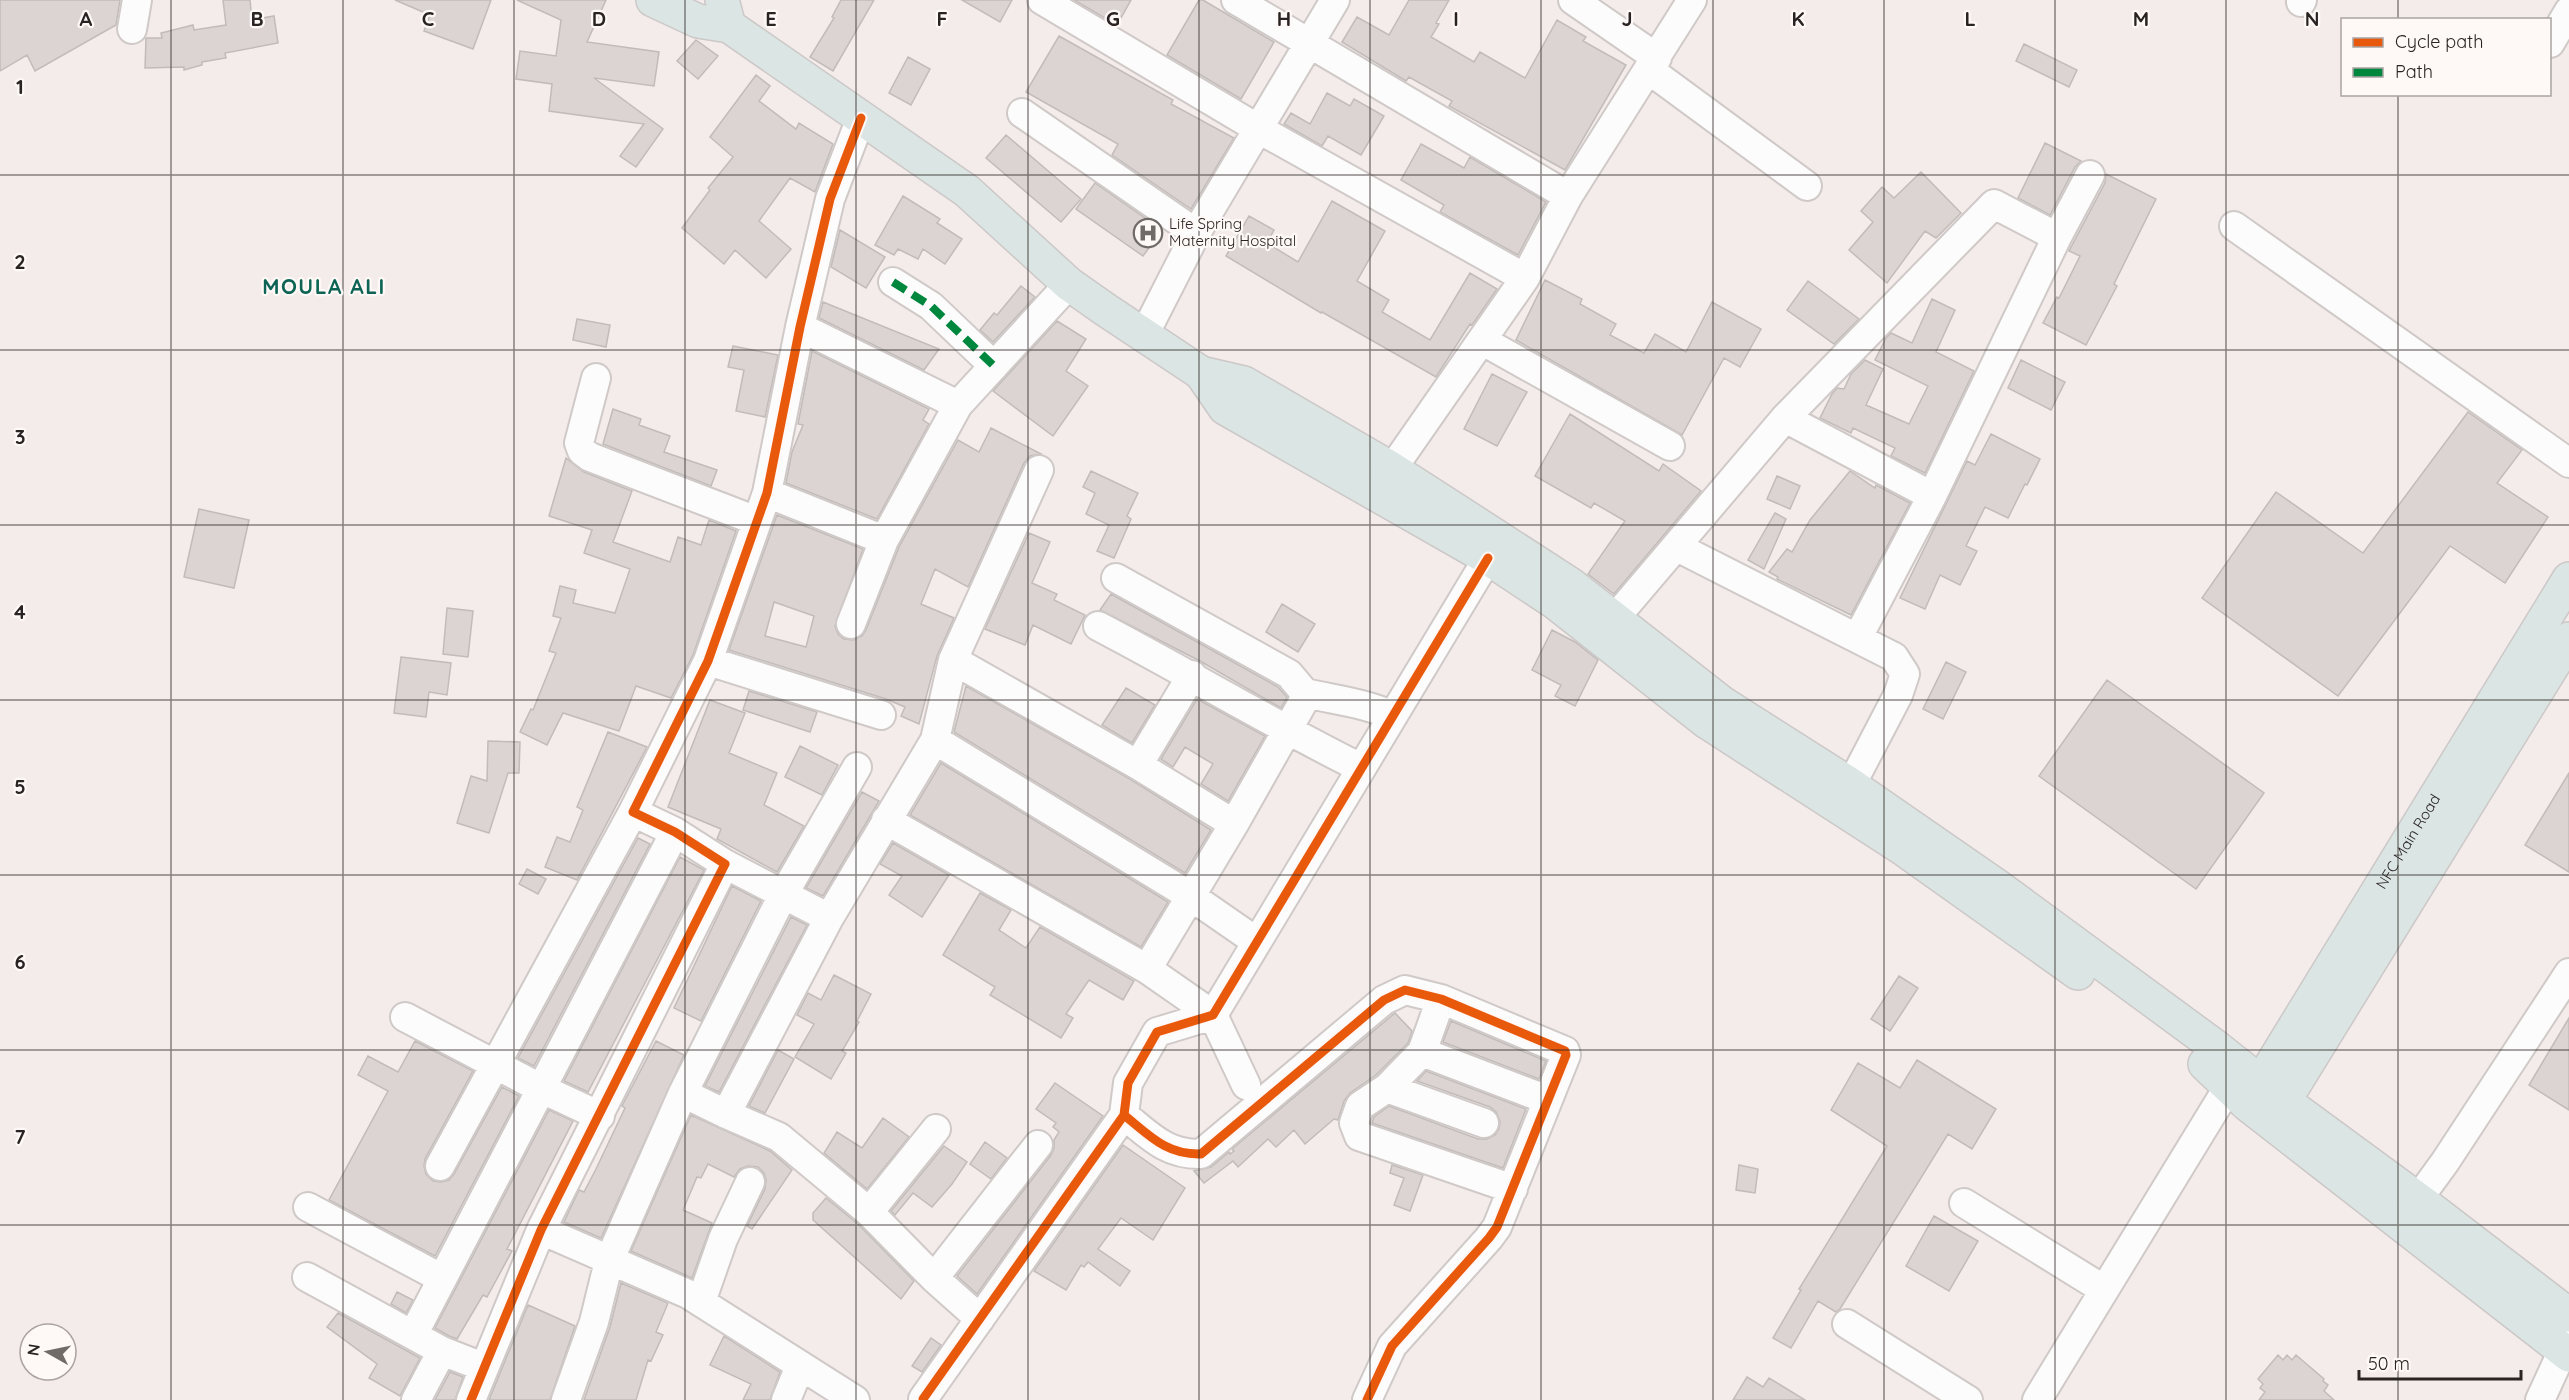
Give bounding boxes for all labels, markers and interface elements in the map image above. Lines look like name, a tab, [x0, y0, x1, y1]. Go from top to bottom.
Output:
text: A	[80, 6, 93, 31]
text: B	[250, 6, 264, 31]
text: C	[422, 6, 435, 31]
text: D	[592, 6, 606, 31]
text: E	[765, 6, 777, 31]
text: F	[936, 6, 948, 31]
text: G	[1106, 6, 1120, 31]
text: H	[1277, 6, 1291, 31]
text: I	[1453, 6, 1459, 31]
text: J	[1621, 6, 1633, 31]
text: K	[1791, 6, 1805, 31]
text: L	[1964, 6, 1976, 31]
text: M	[2133, 6, 2149, 31]
text: N	[2305, 6, 2319, 31]
legend	[2341, 18, 2551, 96]
text: Cycle path	[2395, 30, 2483, 53]
text: Path	[2395, 60, 2433, 83]
text: 1	[16, 74, 24, 99]
place label: Life Spring Maternity Hospital	[1169, 214, 1296, 250]
hospital icon: Life Spring Maternity Hospital	[1132, 217, 1164, 249]
text: 2	[14, 249, 26, 274]
district label: MOULA ALI	[262, 273, 386, 299]
text: 3	[15, 424, 25, 449]
text: 4	[14, 599, 26, 624]
text: 5	[14, 774, 26, 799]
street label: NFC Main Road	[2372, 790, 2444, 892]
text: 6	[14, 949, 26, 974]
text: 7	[15, 1124, 26, 1149]
north arrow	[18, 1322, 78, 1382]
text: N	[22, 1342, 44, 1357]
scale bar	[2359, 1343, 2521, 1381]
text: 50 m	[2368, 1352, 2410, 1375]

